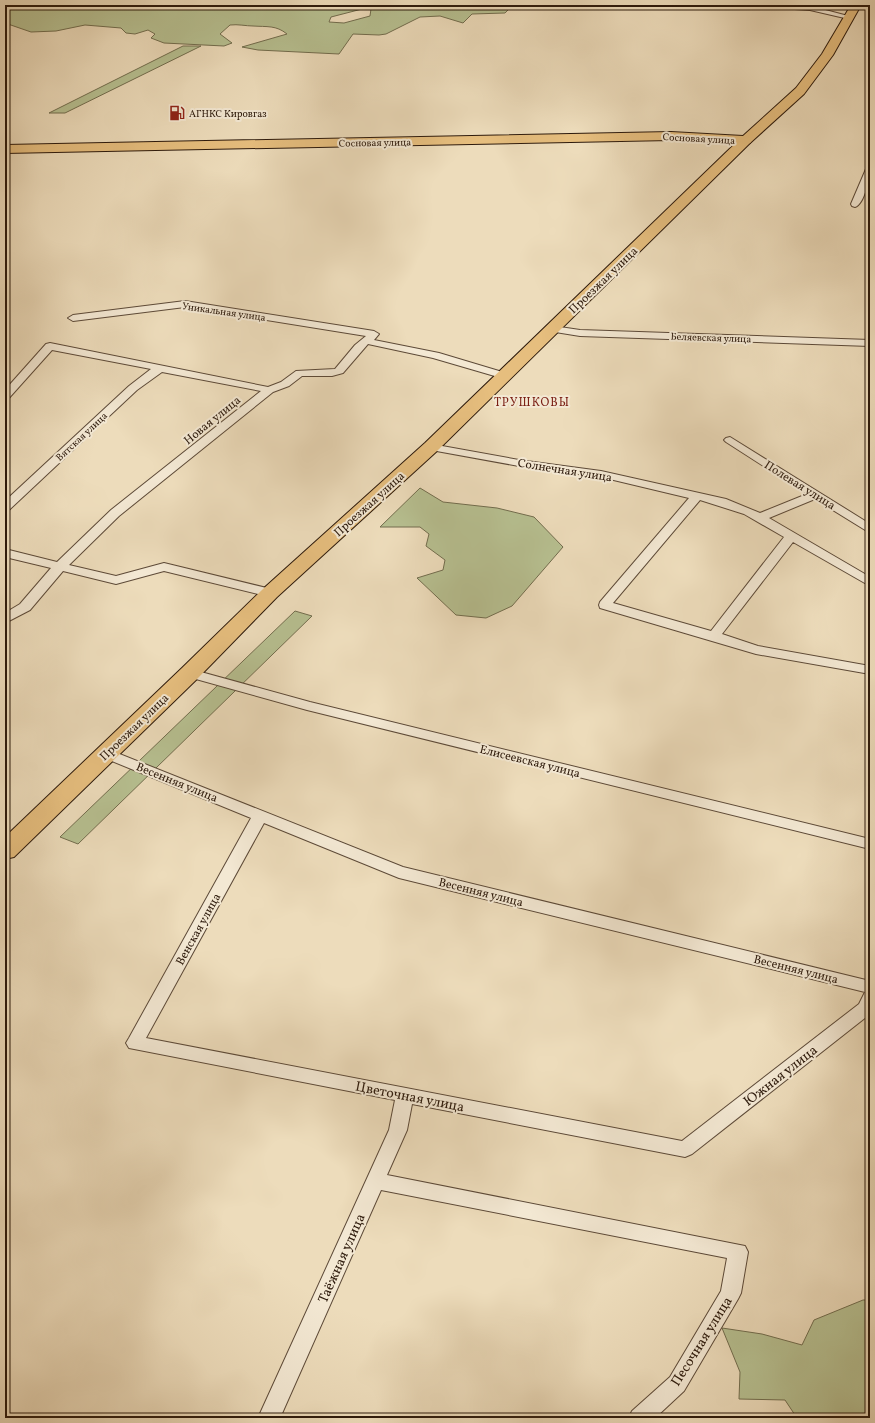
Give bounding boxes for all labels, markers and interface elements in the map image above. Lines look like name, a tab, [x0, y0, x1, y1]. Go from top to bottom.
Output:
fuel station icon: АГНКС Кировгаз	[168, 104, 186, 122]
place label: АГНКС Кировгаз	[189, 107, 267, 121]
street label: Сосновая улица	[662, 130, 736, 148]
street label: Сосновая улица	[339, 135, 411, 151]
street label: Проезжая улица	[566, 244, 642, 318]
street label: Уникальная улица	[181, 299, 267, 325]
street label: Беляевская улица	[670, 330, 752, 346]
street label: Новая улица	[181, 393, 245, 449]
district label: ТРУШКОВЫ	[494, 395, 570, 411]
street label: Вятская улица	[53, 409, 111, 464]
street label: Солнечная улица	[517, 456, 613, 486]
street label: Полевая улица	[761, 458, 838, 514]
street label: Проезжая улица	[331, 469, 409, 541]
street label: Проезжая улица	[97, 691, 173, 765]
street label: Елисеевская улица	[478, 742, 582, 782]
street label: Весенняя улица	[133, 759, 220, 807]
street label: Весенняя улица	[437, 875, 525, 911]
street label: Венская улица	[173, 891, 225, 968]
street label: Весенняя улица	[752, 952, 840, 988]
street label: Южная улица	[740, 1041, 822, 1111]
street label: Цветочная улица	[353, 1078, 466, 1117]
street label: Таёжная улица	[314, 1211, 371, 1306]
street label: Песочная улица	[667, 1293, 737, 1390]

